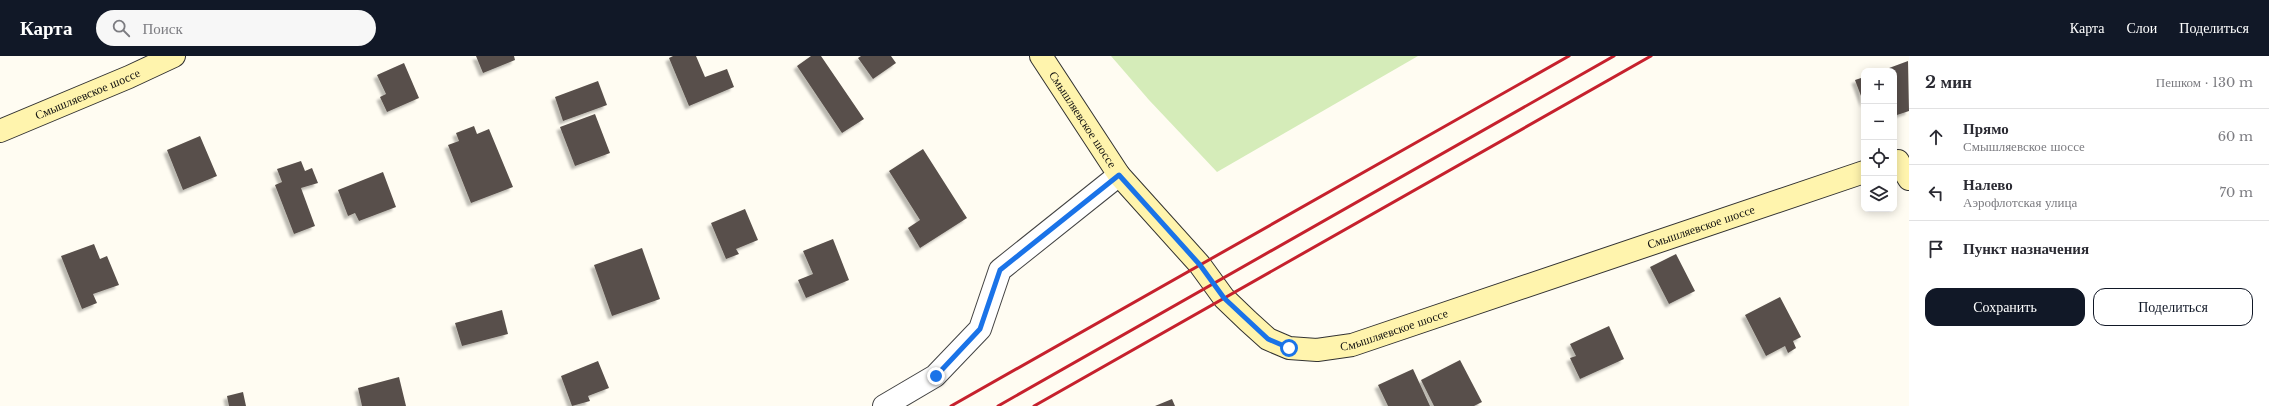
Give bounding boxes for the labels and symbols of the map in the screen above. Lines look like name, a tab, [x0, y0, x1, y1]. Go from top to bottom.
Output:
street label: Смышляевское шоссе	[33, 65, 142, 123]
street label: Смышляевское шоссе	[1046, 68, 1120, 170]
street label: Смышляевское шоссе	[1645, 201, 1757, 252]
street label: Смышляевское шоссе	[1339, 305, 1450, 354]
route start	[1280, 339, 1298, 357]
route end	[927, 367, 945, 385]

